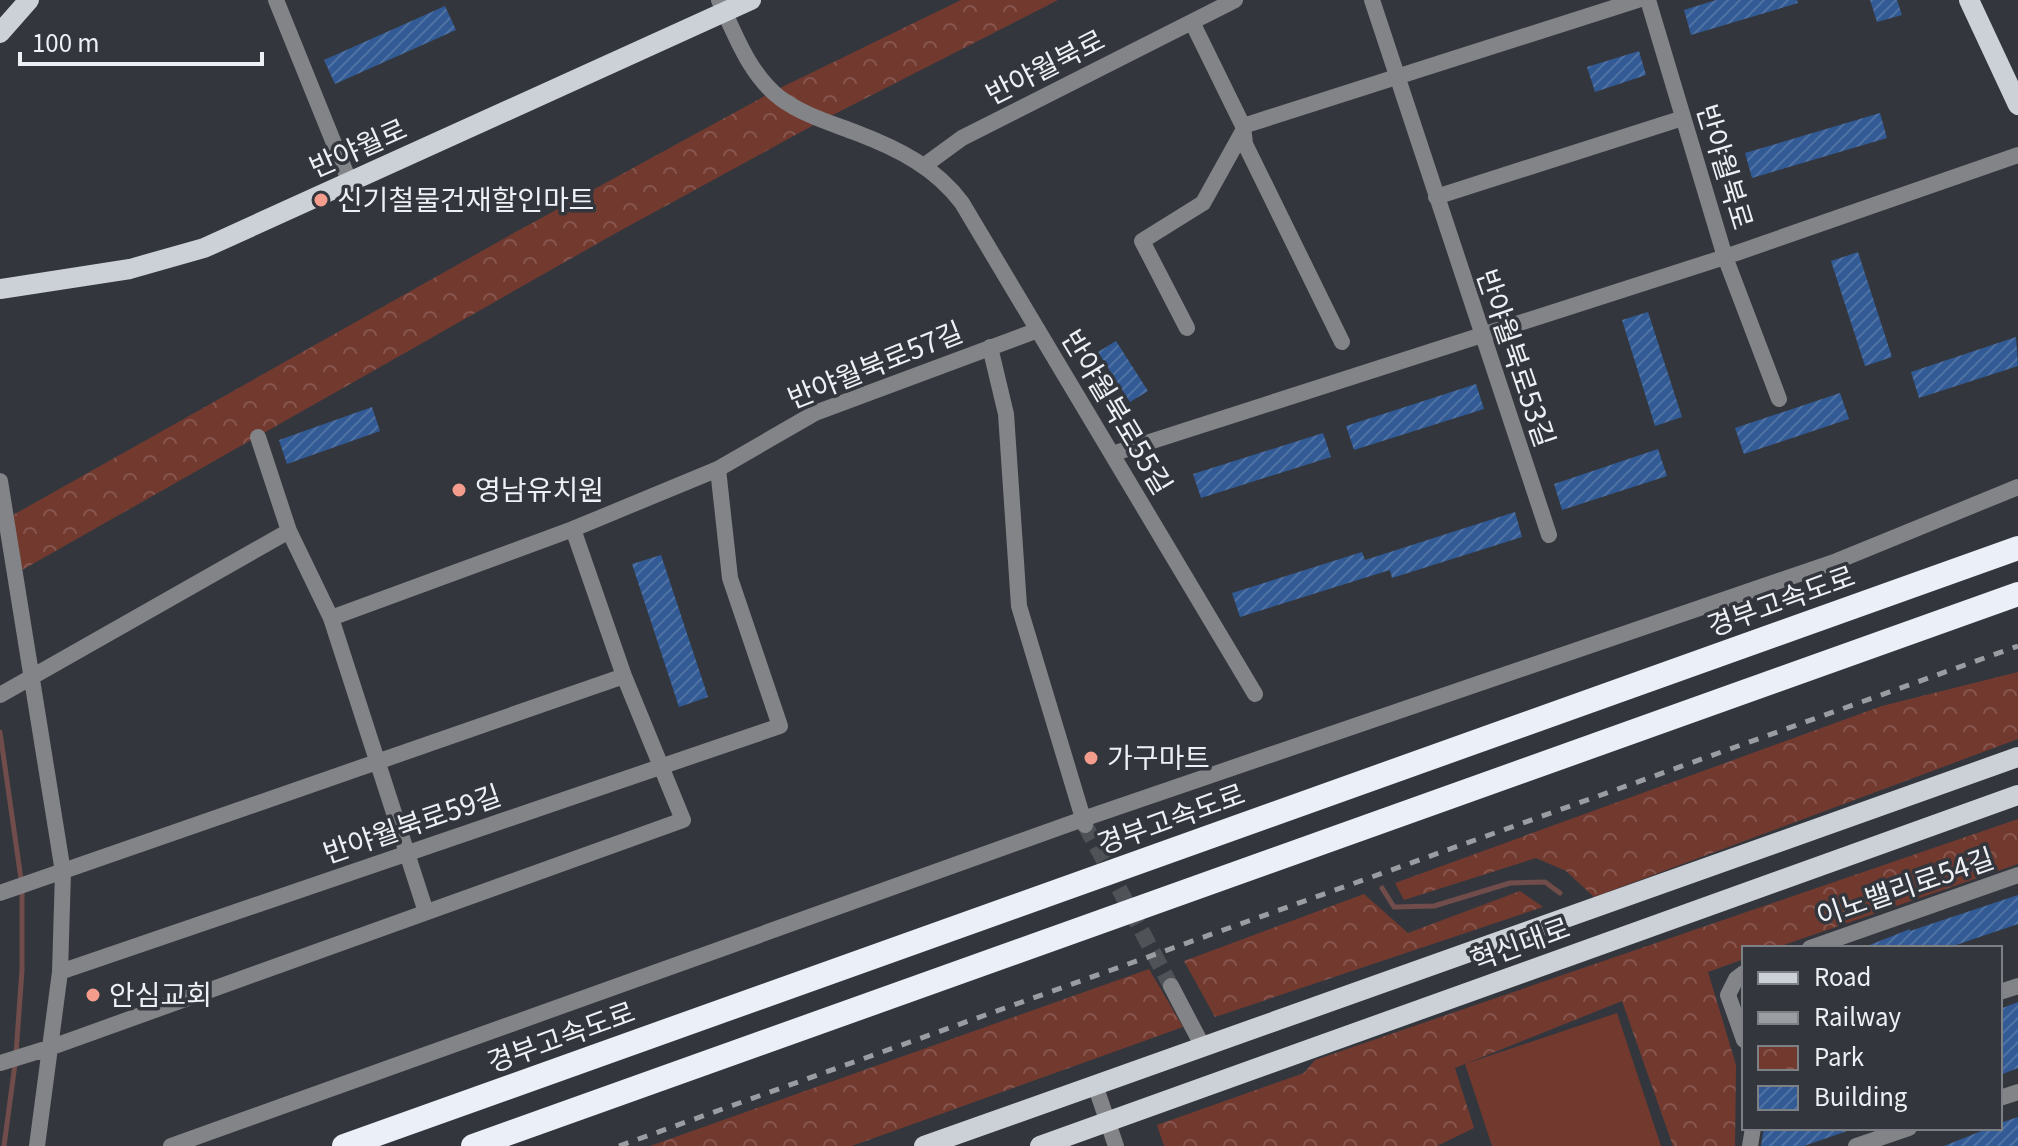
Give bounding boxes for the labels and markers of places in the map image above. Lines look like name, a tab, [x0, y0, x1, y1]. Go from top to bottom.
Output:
place label: 신기철물건재할인마트	[337, 178, 595, 218]
marker: 신기철물건재할인마트	[312, 191, 330, 209]
place label: 영남유치원	[475, 468, 604, 508]
marker: 영남유치원	[450, 481, 468, 499]
place label: 가구마트	[1107, 736, 1210, 776]
marker: 가구마트	[1082, 749, 1100, 767]
place label: 안심교회	[109, 973, 212, 1013]
marker: 안심교회	[84, 986, 102, 1004]

